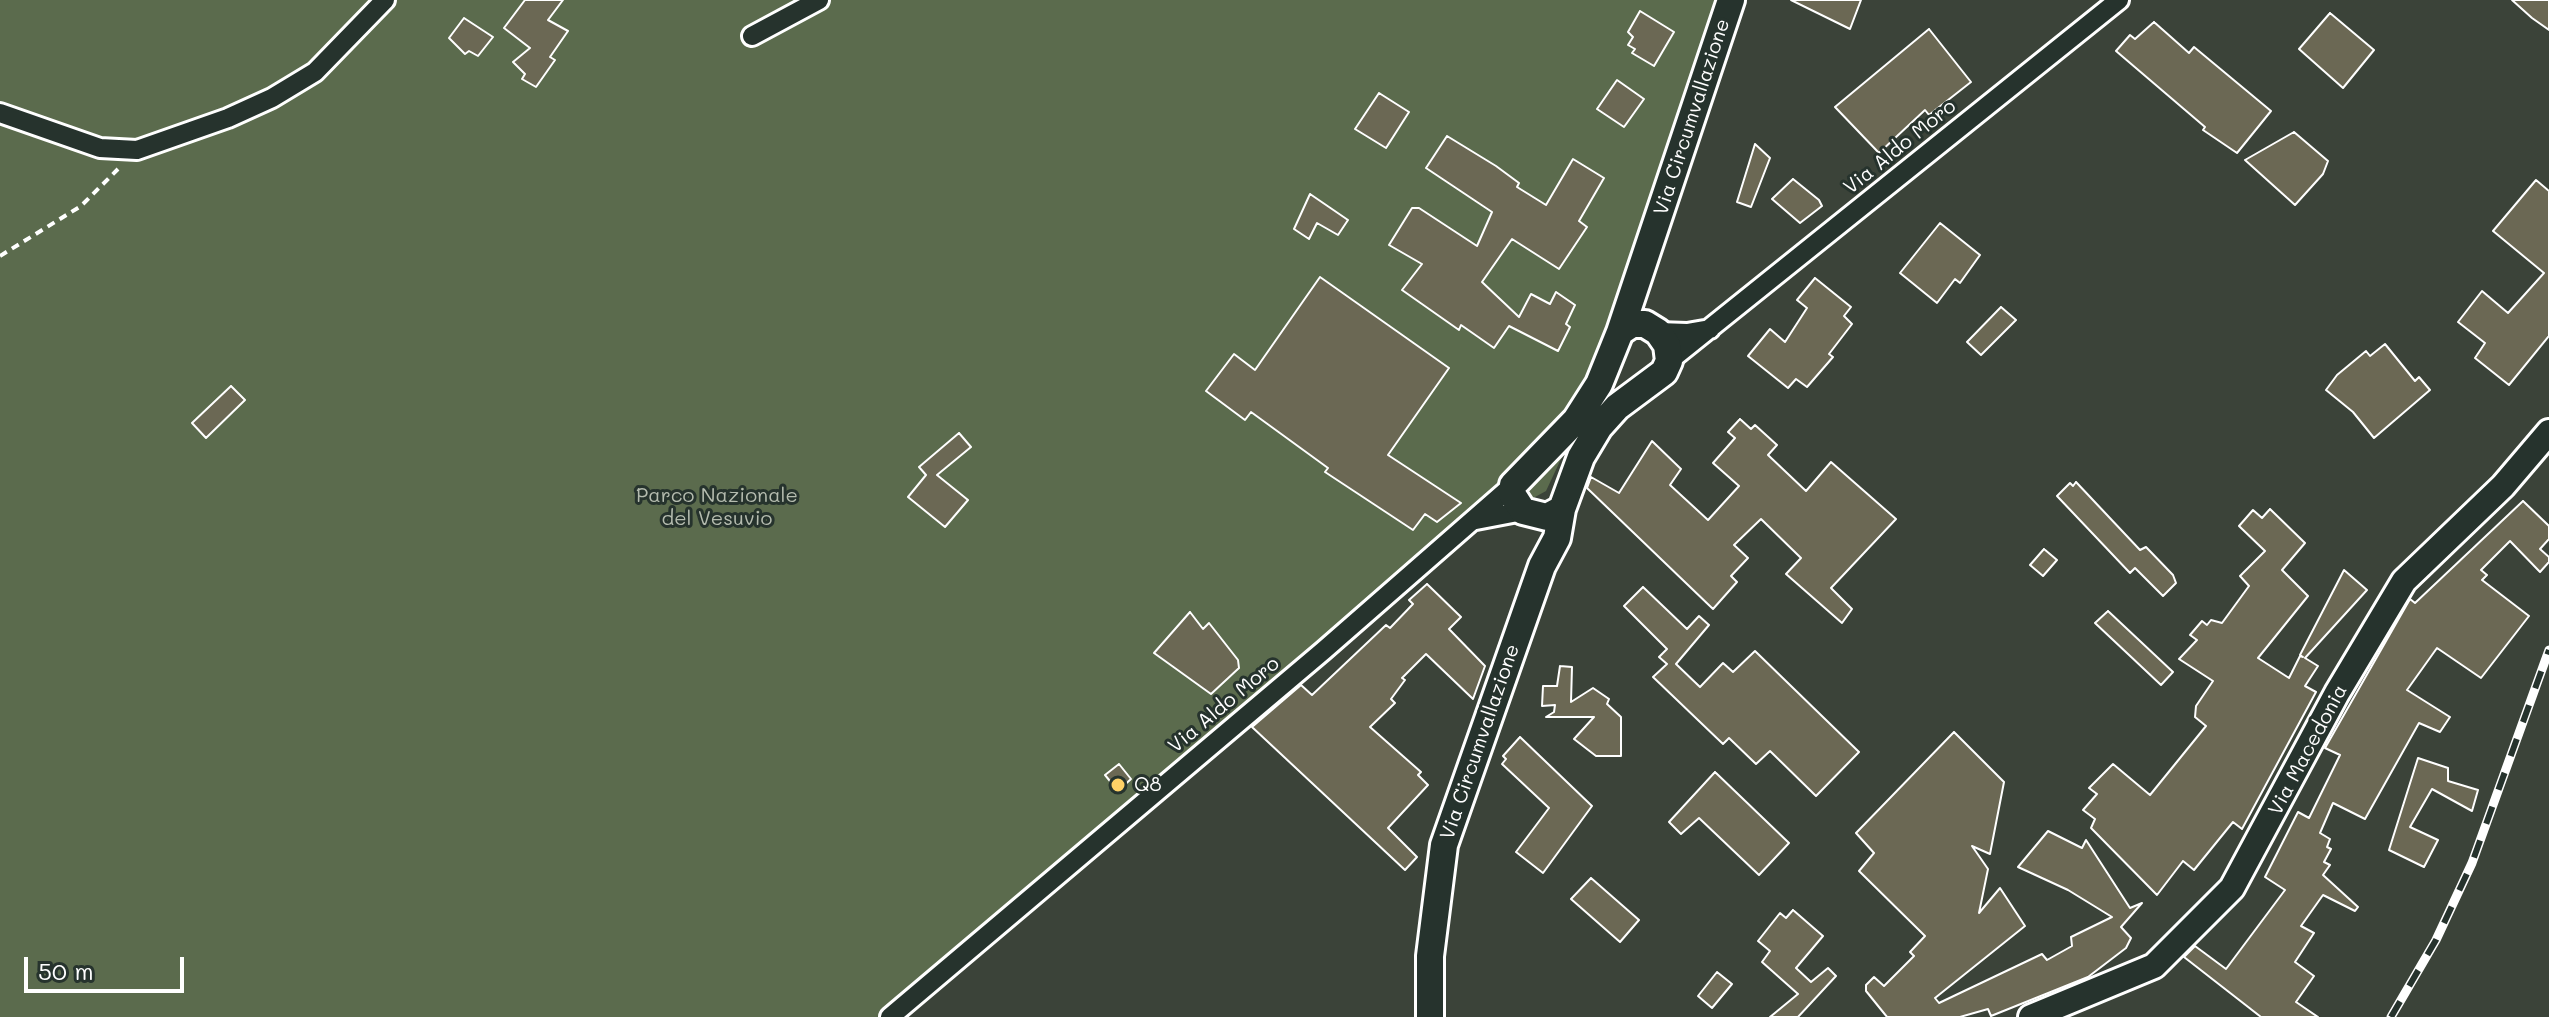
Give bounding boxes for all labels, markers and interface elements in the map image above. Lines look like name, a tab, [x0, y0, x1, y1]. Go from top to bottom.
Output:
street label: Via Circumvallazione	[1649, 16, 1735, 218]
street label: Via Aldo Moro	[1839, 94, 1961, 200]
park label: Parco Nazionale del Vesuvio	[636, 484, 798, 531]
street label: Via Circumvallazione	[1435, 641, 1525, 843]
street label: Via Aldo Moro	[1164, 652, 1284, 758]
street label: Via Macedonia	[2263, 681, 2353, 819]
place label: Q8	[1134, 773, 1162, 797]
marker: Q8	[1109, 776, 1127, 794]
scale bar	[28, 941, 188, 991]
text: 50 m	[38, 955, 94, 986]

